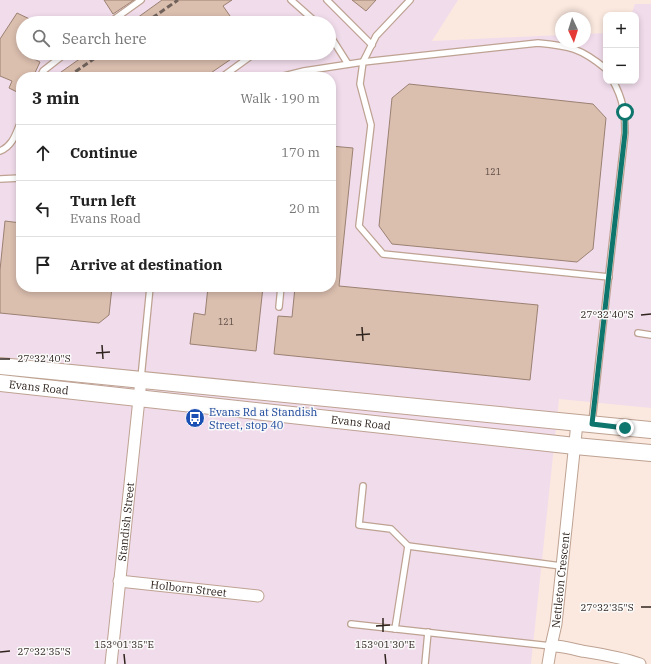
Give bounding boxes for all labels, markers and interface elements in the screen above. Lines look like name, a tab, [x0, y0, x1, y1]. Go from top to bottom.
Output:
north arrow	[555, 12, 591, 48]
map controls	[603, 12, 639, 84]
button: +	[603, 12, 639, 48]
search box	[16, 16, 336, 60]
icon: search	[30, 27, 52, 49]
text: Search here	[62, 29, 147, 48]
button: −	[603, 48, 639, 84]
text: 3 min	[32, 87, 80, 109]
text: Walk · 190 m	[241, 90, 320, 107]
route start	[616, 103, 634, 121]
icon: ahead	[32, 142, 54, 164]
text: Continue	[70, 143, 137, 162]
text: 170 m	[281, 144, 320, 161]
house number: 121	[485, 166, 501, 177]
text: Turn left	[70, 191, 136, 210]
icon: left	[32, 198, 54, 220]
text: 20 m	[289, 200, 320, 217]
text: Evans Road	[70, 210, 141, 227]
icon: arrive	[32, 254, 54, 276]
text: Arrive at destination	[70, 255, 222, 274]
text: 27°32'40"S	[580, 308, 634, 321]
house number: 121	[218, 316, 234, 327]
text: 27°32'40"S	[17, 352, 71, 365]
street label: Evans Road	[8, 377, 70, 398]
place label: Evans Rd at Standish Street, stop 40	[209, 405, 317, 432]
bus stop icon: Evans Rd at Standish Street, stop 40	[184, 407, 206, 429]
street label: Evans Road	[330, 412, 392, 433]
route end	[616, 419, 634, 437]
street label: Standish Street	[115, 482, 137, 562]
street label: Nettleton Crescent	[549, 531, 573, 629]
street label: Holborn Street	[150, 577, 228, 600]
text: 27°32'35"S	[580, 601, 634, 614]
text: 153°01'35"E	[94, 638, 154, 651]
text: 153°01'30"E	[355, 638, 415, 651]
text: 27°32'35"S	[17, 645, 71, 658]

